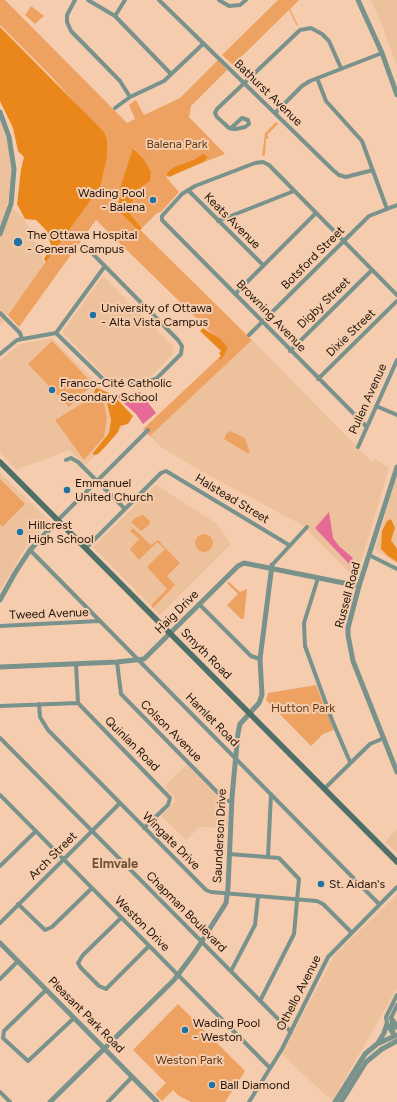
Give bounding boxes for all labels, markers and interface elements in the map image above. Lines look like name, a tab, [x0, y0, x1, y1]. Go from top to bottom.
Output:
street label: Bathurst Avenue	[231, 57, 305, 129]
park label: Balena Park	[146, 137, 208, 151]
place label: Wading Pool - Balena	[78, 186, 145, 214]
street label: Keats Avenue	[201, 190, 263, 252]
marker: Wading Pool - Balena	[148, 195, 158, 205]
street label: Botsford Street	[278, 223, 348, 293]
place label: The Ottawa Hospital - General Campus	[27, 228, 137, 256]
marker: The Ottawa Hospital - General Campus	[12, 236, 24, 248]
street label: Digby Street	[295, 274, 353, 332]
street label: Browning Avenue	[233, 277, 309, 355]
place label: University of Ottawa - Alta Vista Campus	[101, 301, 212, 329]
street label: Dixie Street	[323, 306, 379, 360]
marker: University of Ottawa - Alta Vista Campus	[88, 310, 98, 320]
street label: Pullen Avenue	[346, 362, 390, 436]
place label: Franco-Cité Catholic Secondary School	[60, 376, 172, 404]
marker: Franco-Cité Catholic Secondary School	[47, 385, 57, 395]
street label: Halstead Street	[192, 471, 272, 527]
place label: Emmanuel United Church	[75, 476, 153, 504]
marker: Emmanuel United Church	[62, 485, 72, 495]
place label: Hillcrest High School	[28, 518, 94, 546]
marker: Hillcrest High School	[15, 527, 25, 537]
street label: Russell Road	[332, 560, 364, 630]
street label: Haig Drive	[152, 587, 202, 637]
street label: Tweed Avenue	[9, 605, 89, 623]
street label: Smyth Road	[178, 626, 234, 682]
street label: Hamlet Road	[182, 690, 242, 750]
street label: Colson Avenue	[137, 697, 205, 765]
park label: Hutton Park	[271, 701, 335, 715]
street label: Quinlan Road	[102, 714, 162, 774]
street label: Saunderson Drive	[210, 788, 230, 884]
street label: Wingate Drive	[139, 809, 203, 873]
street label: Arch Street	[26, 829, 80, 883]
district label: Elmvale	[92, 856, 138, 872]
street label: Chapman Boulevard	[143, 869, 229, 955]
place label: St. Aidan's	[329, 877, 385, 891]
marker: St. Aidan's	[316, 879, 326, 889]
street label: Weston Drive	[111, 893, 173, 955]
street label: Othello Avenue	[274, 953, 324, 1033]
street label: Pleasant Park Road	[45, 974, 127, 1056]
place label: Wading Pool - Weston	[193, 1016, 260, 1044]
marker: Wading Pool - Weston	[180, 1025, 190, 1035]
park label: Weston Park	[155, 1053, 223, 1067]
place label: Ball Diamond	[220, 1078, 290, 1092]
marker: Ball Diamond	[207, 1080, 217, 1090]

